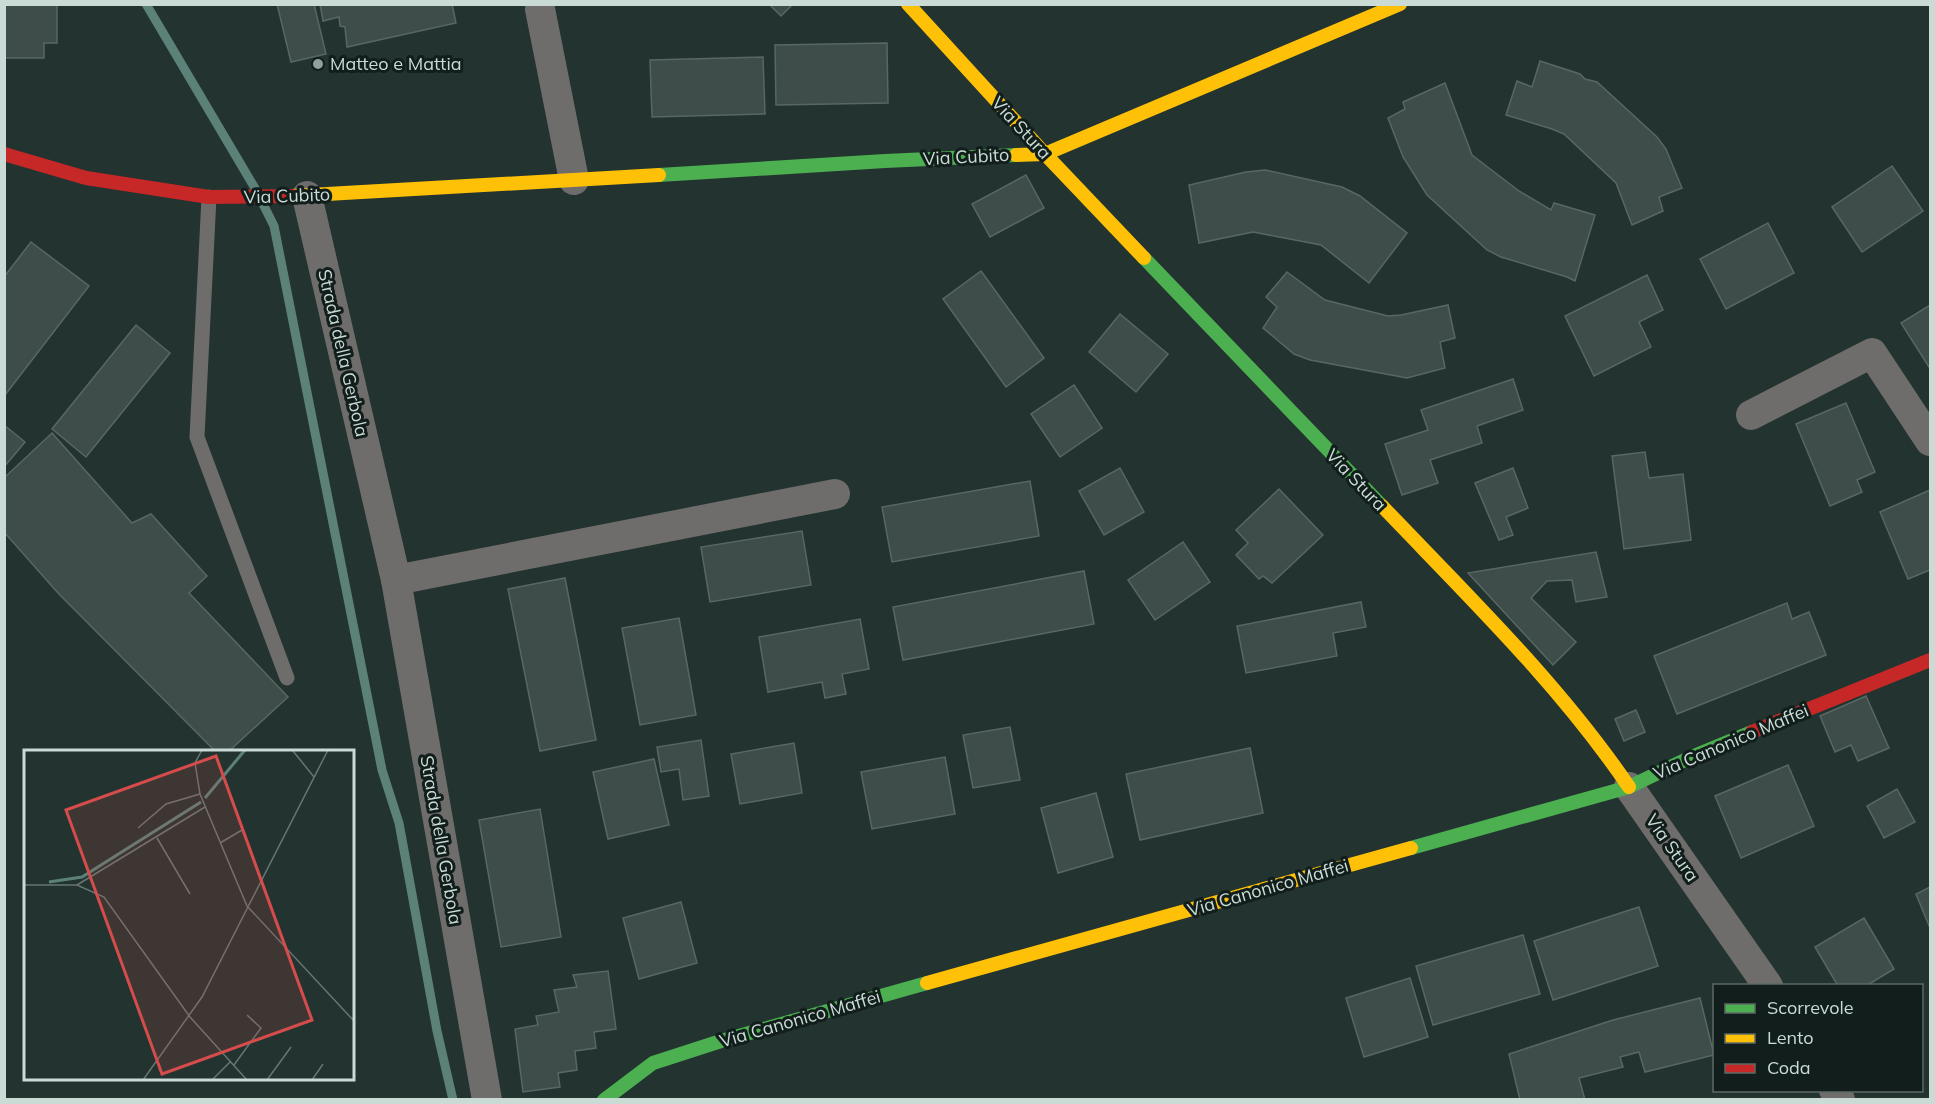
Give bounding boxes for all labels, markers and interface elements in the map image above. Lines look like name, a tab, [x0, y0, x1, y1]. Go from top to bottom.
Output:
place label: Matteo e Mattia	[330, 52, 461, 75]
marker: Matteo e Mattia	[311, 57, 325, 71]
street label: Via Stura	[987, 91, 1056, 164]
street label: Via Cubito	[922, 143, 1010, 170]
street label: Via Cubito	[243, 182, 331, 209]
street label: Strada della Gerbola	[313, 267, 374, 439]
street label: Via Stura	[1321, 444, 1392, 516]
street label: Via Canonico Maffei	[1650, 698, 1812, 785]
inset map	[24, 750, 354, 1080]
street label: Strada della Gerbola	[415, 754, 468, 926]
street label: Via Stura	[1641, 809, 1704, 886]
street label: Via Canonico Maffei	[1185, 854, 1351, 922]
legend	[1713, 984, 1923, 1092]
street label: Via Canonico Maffei	[717, 985, 883, 1053]
text: Scorrevole	[1767, 996, 1854, 1019]
text: Lento	[1767, 1026, 1814, 1049]
text: Coda	[1767, 1056, 1811, 1079]

